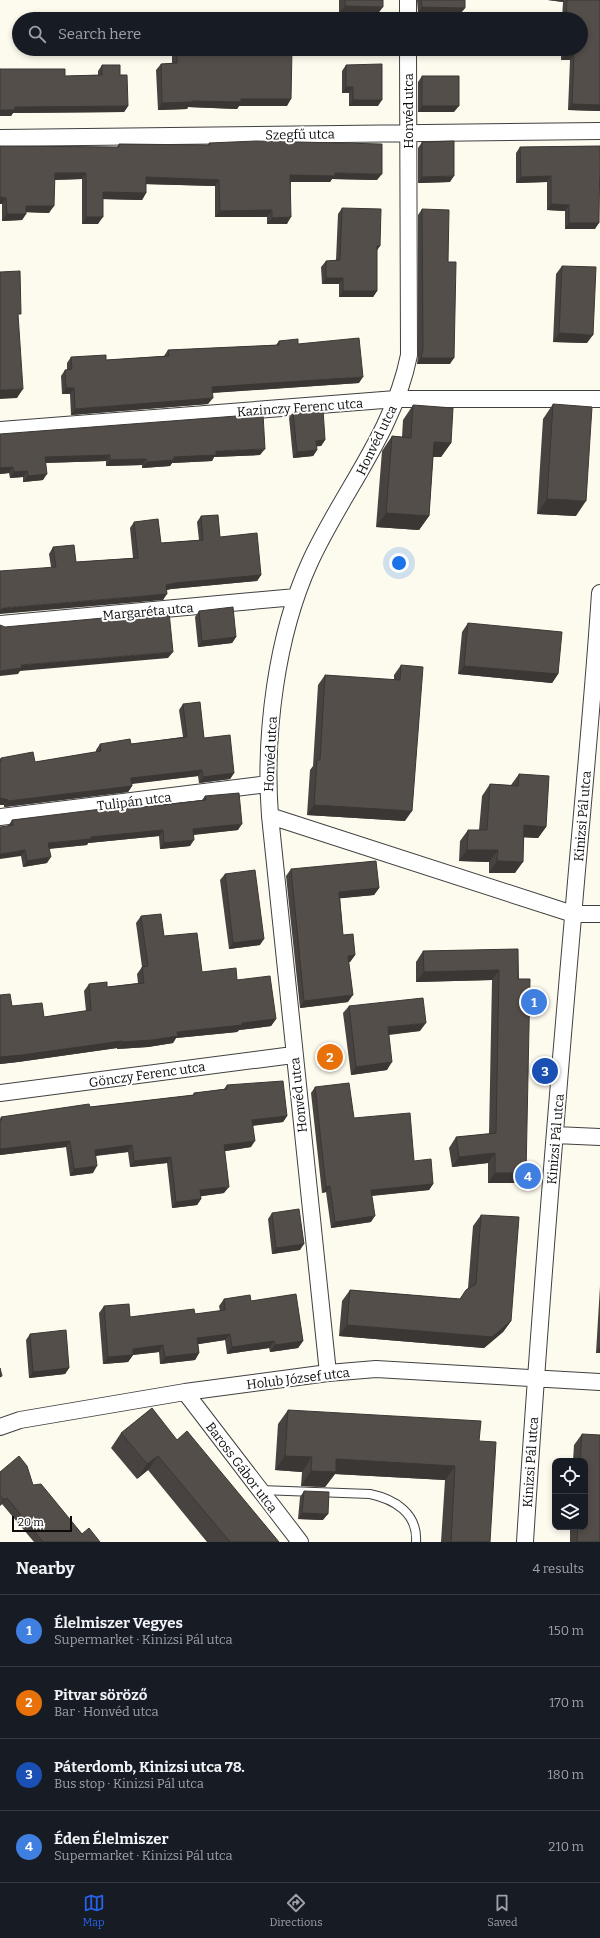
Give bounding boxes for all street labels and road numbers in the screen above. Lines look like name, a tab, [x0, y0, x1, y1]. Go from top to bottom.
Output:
street label: Honvéd utca	[401, 73, 416, 149]
street label: Szegfű utca	[265, 126, 335, 143]
street label: Kazinczy Ferenc utca	[237, 396, 364, 419]
street label: Honvéd utca	[353, 403, 400, 478]
street label: Margaréta utca	[102, 600, 194, 623]
street label: Honvéd utca	[261, 716, 280, 792]
street label: Kinizsi Pál utca	[571, 770, 594, 862]
street label: Tulipán utca	[96, 789, 172, 814]
street label: Honvéd utca	[287, 1057, 310, 1133]
street label: Gönczy Ferenc utca	[88, 1059, 206, 1090]
street label: Kinizsi Pál utca	[544, 1093, 567, 1185]
street label: Holub József utca	[246, 1365, 351, 1392]
street label: Kinizsi Pál utca	[520, 1416, 541, 1508]
street label: Baross Gábor utca	[203, 1419, 280, 1515]

